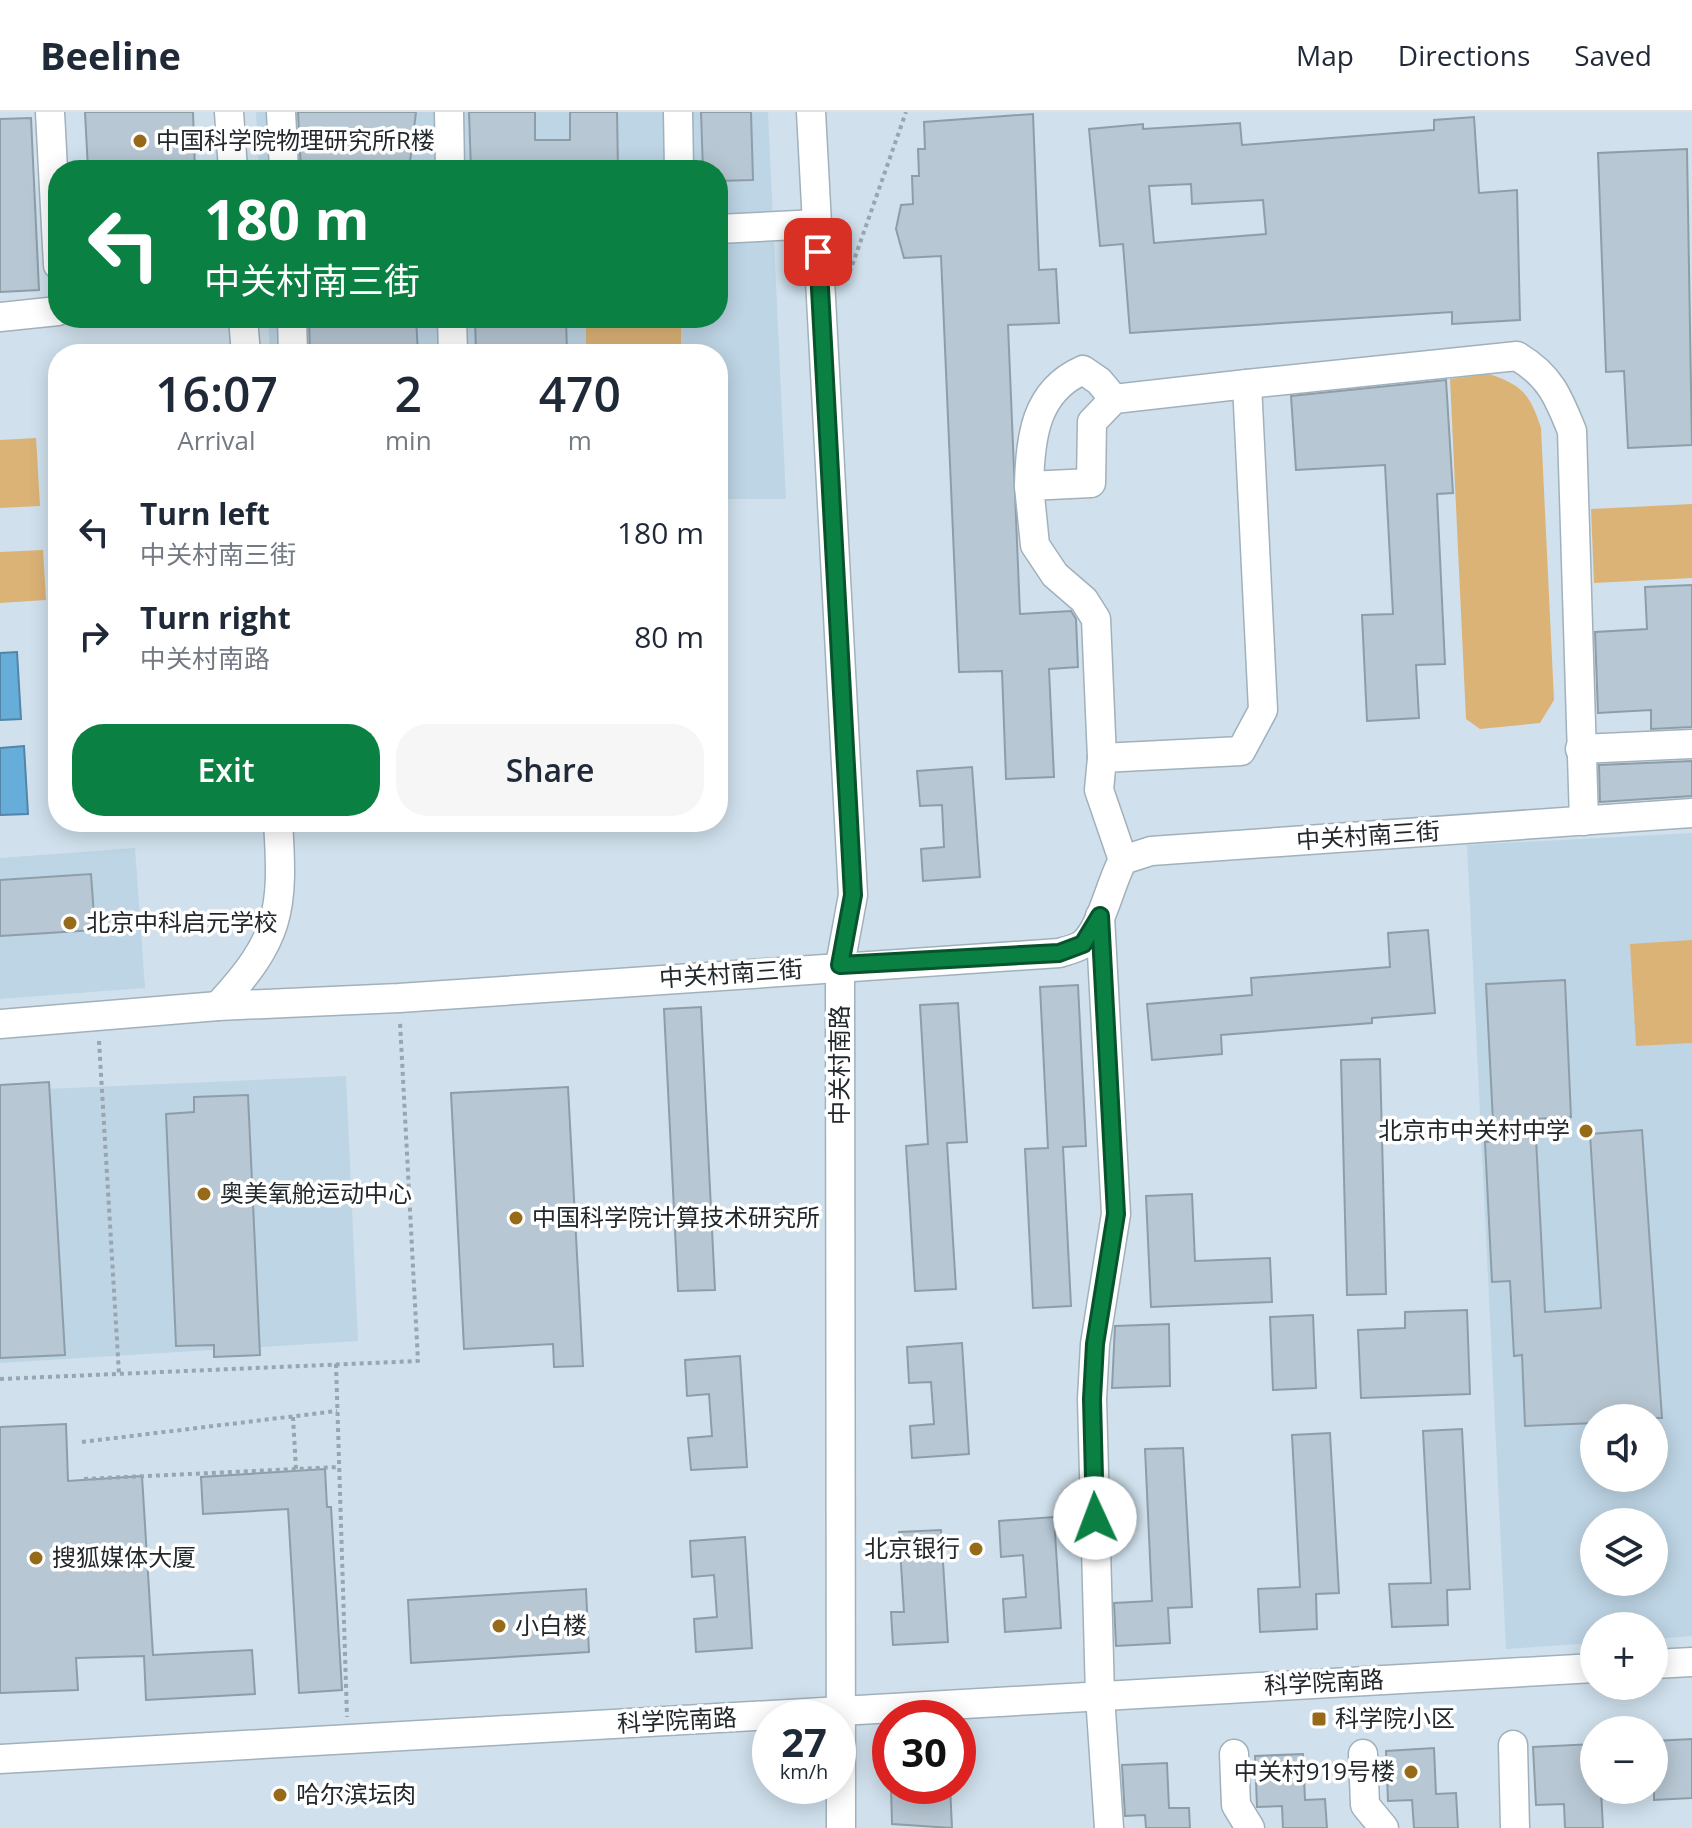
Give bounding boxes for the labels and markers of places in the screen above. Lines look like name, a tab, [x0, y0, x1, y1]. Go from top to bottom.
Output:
place label: 中国科学院物理研究所R楼	[156, 123, 435, 156]
marker: 中国科学院物理研究所R楼	[131, 132, 149, 150]
pin	[784, 218, 852, 286]
place label: 北京中科启元学校	[86, 905, 278, 938]
marker: 北京中科启元学校	[61, 914, 79, 932]
place label: 北京市中关村中学	[1378, 1113, 1570, 1146]
marker: 北京市中关村中学	[1577, 1122, 1595, 1140]
place label: 奥美氧舱运动中心	[220, 1176, 412, 1209]
marker: 奥美氧舱运动中心	[195, 1185, 213, 1203]
place label: 中国科学院计算技术研究所	[532, 1200, 820, 1233]
marker: 中国科学院计算技术研究所	[507, 1209, 525, 1227]
place label: 北京银行	[864, 1531, 960, 1564]
place label: 搜狐媒体大厦	[52, 1540, 196, 1573]
marker: 北京银行	[967, 1540, 985, 1558]
marker: 搜狐媒体大厦	[27, 1549, 45, 1567]
place label: 小白楼	[515, 1608, 587, 1641]
marker: 小白楼	[490, 1617, 508, 1635]
place label: 科学院小区	[1335, 1701, 1455, 1734]
marker: 科学院小区	[1310, 1710, 1328, 1728]
place label: 中关村919号楼	[1234, 1754, 1395, 1787]
marker: 中关村919号楼	[1402, 1763, 1420, 1781]
place label: 哈尔滨坛肉	[296, 1777, 416, 1810]
marker: 哈尔滨坛肉	[271, 1786, 289, 1804]

